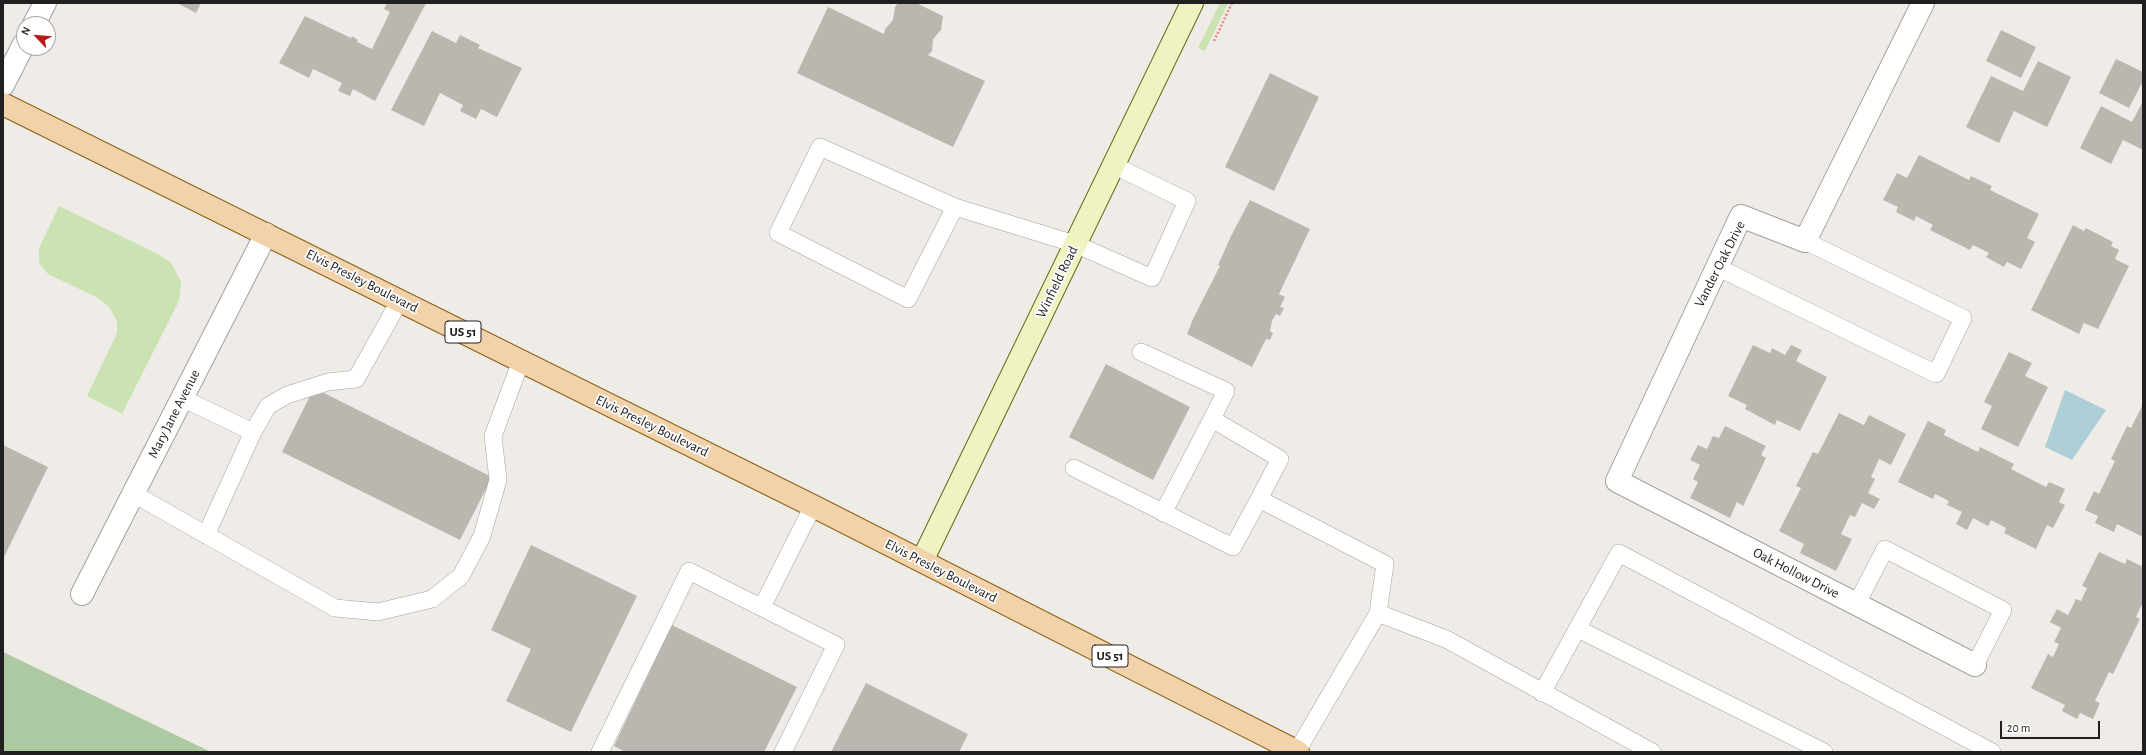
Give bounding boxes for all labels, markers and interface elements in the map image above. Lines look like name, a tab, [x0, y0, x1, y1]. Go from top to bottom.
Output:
north arrow	[16, 16, 56, 56]
text: N	[19, 25, 32, 37]
street label: Vander Oak Drive	[1691, 218, 1749, 310]
street label: Winfield Road	[1032, 243, 1082, 321]
street label: Elvis Presley Boulevard	[303, 245, 421, 317]
road number: US 51	[445, 321, 481, 343]
street label: Mary Jane Avenue	[144, 367, 204, 461]
street label: Elvis Presley Boulevard	[593, 391, 711, 461]
street label: Elvis Presley Boulevard	[882, 535, 1000, 607]
street label: Oak Hollow Drive	[1750, 544, 1842, 602]
road number: US 51	[1092, 645, 1128, 667]
scale bar	[2002, 713, 2102, 739]
text: 20 m	[2007, 722, 2030, 734]

